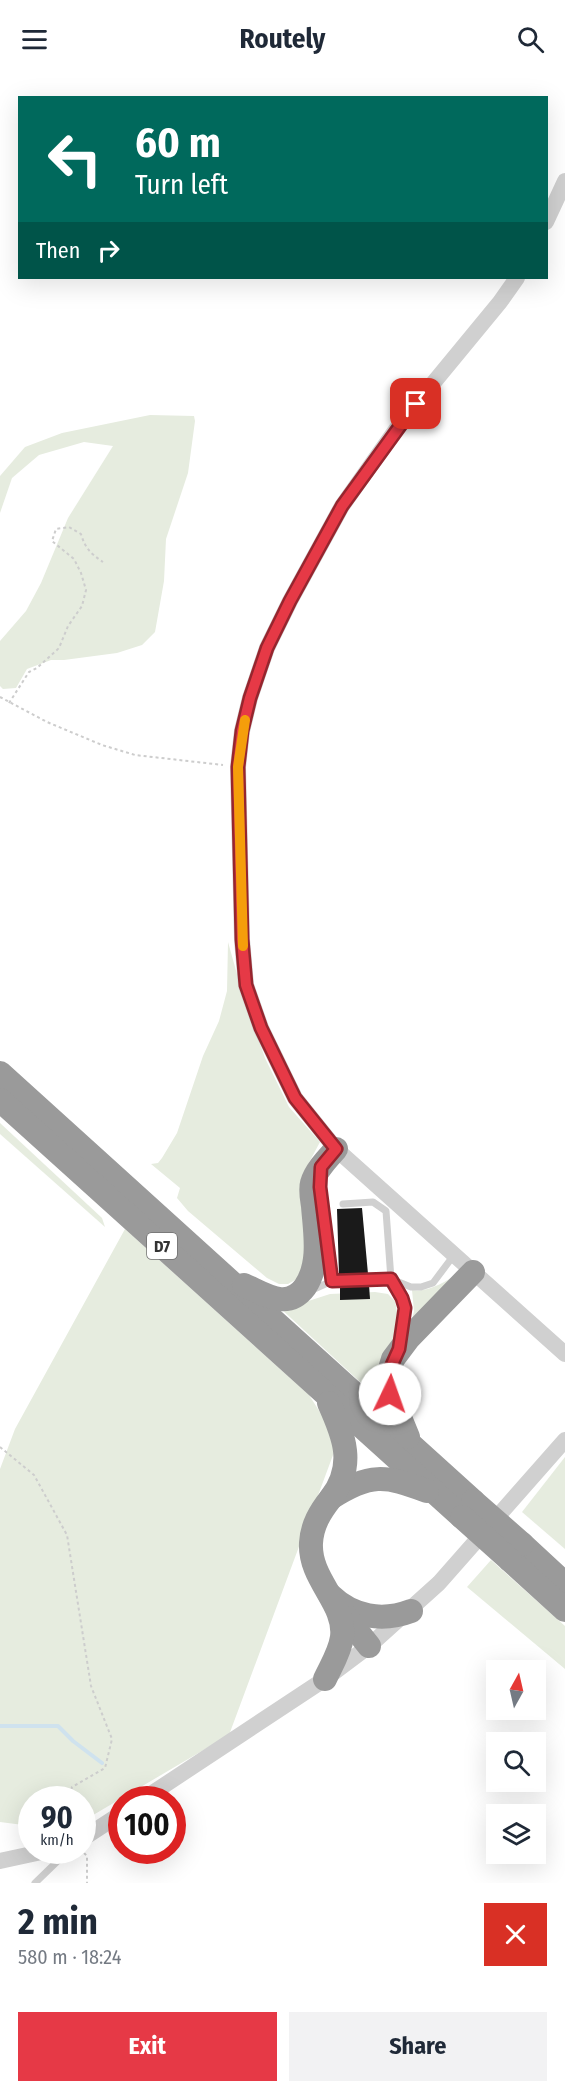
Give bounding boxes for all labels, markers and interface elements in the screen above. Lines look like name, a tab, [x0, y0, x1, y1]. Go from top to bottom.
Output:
icon: menu	[18, 23, 51, 56]
text: Routely	[240, 23, 325, 55]
icon: search	[514, 23, 547, 56]
text: 60 m	[135, 118, 221, 168]
icon: left	[36, 120, 114, 198]
text: Turn left	[135, 169, 228, 201]
icon: right	[92, 234, 125, 267]
text: Then	[36, 237, 80, 264]
pin	[390, 378, 441, 429]
icon: arrive	[399, 387, 432, 420]
road number: D7	[147, 1233, 177, 1259]
position arrow	[358, 1362, 422, 1426]
north arrow	[486, 1660, 546, 1720]
map controls	[486, 1660, 546, 1864]
button: search	[486, 1732, 546, 1792]
speed limit sign: 100	[108, 1786, 186, 1864]
text: 90	[41, 1800, 73, 1836]
button: layers	[486, 1804, 546, 1864]
text: km/h	[40, 1831, 74, 1849]
text: 2 min	[18, 1900, 98, 1944]
button: close	[484, 1903, 547, 1966]
text: 580 m · 18:24	[18, 1945, 121, 1969]
button: Exit	[18, 2012, 277, 2081]
button: Share	[289, 2012, 547, 2081]

